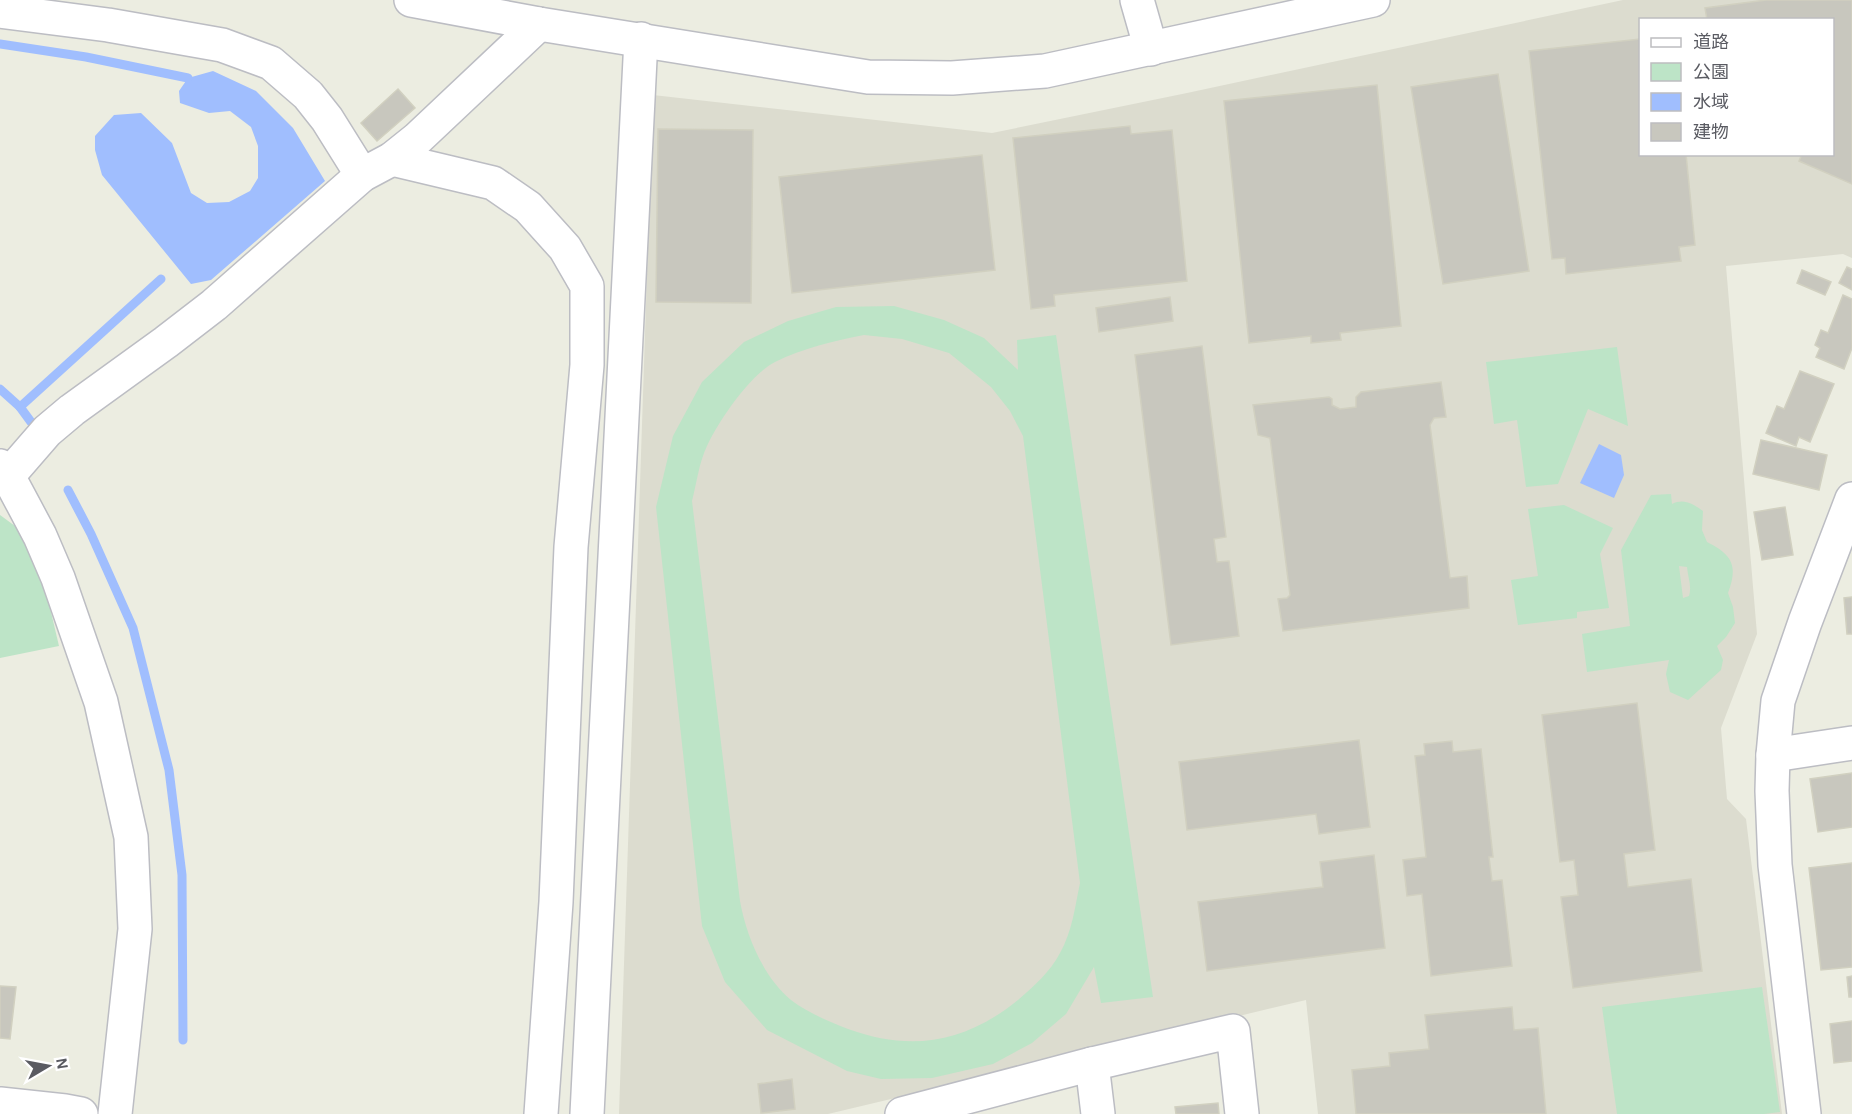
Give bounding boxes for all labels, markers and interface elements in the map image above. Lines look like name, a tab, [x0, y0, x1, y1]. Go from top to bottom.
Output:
legend	[1639, 18, 1834, 156]
text: 道路	[1693, 32, 1729, 52]
text: 公園	[1693, 63, 1729, 82]
text: 水域	[1693, 93, 1729, 112]
text: 建物	[1693, 122, 1729, 142]
north arrow	[18, 1036, 78, 1096]
text: N	[53, 1057, 71, 1070]

